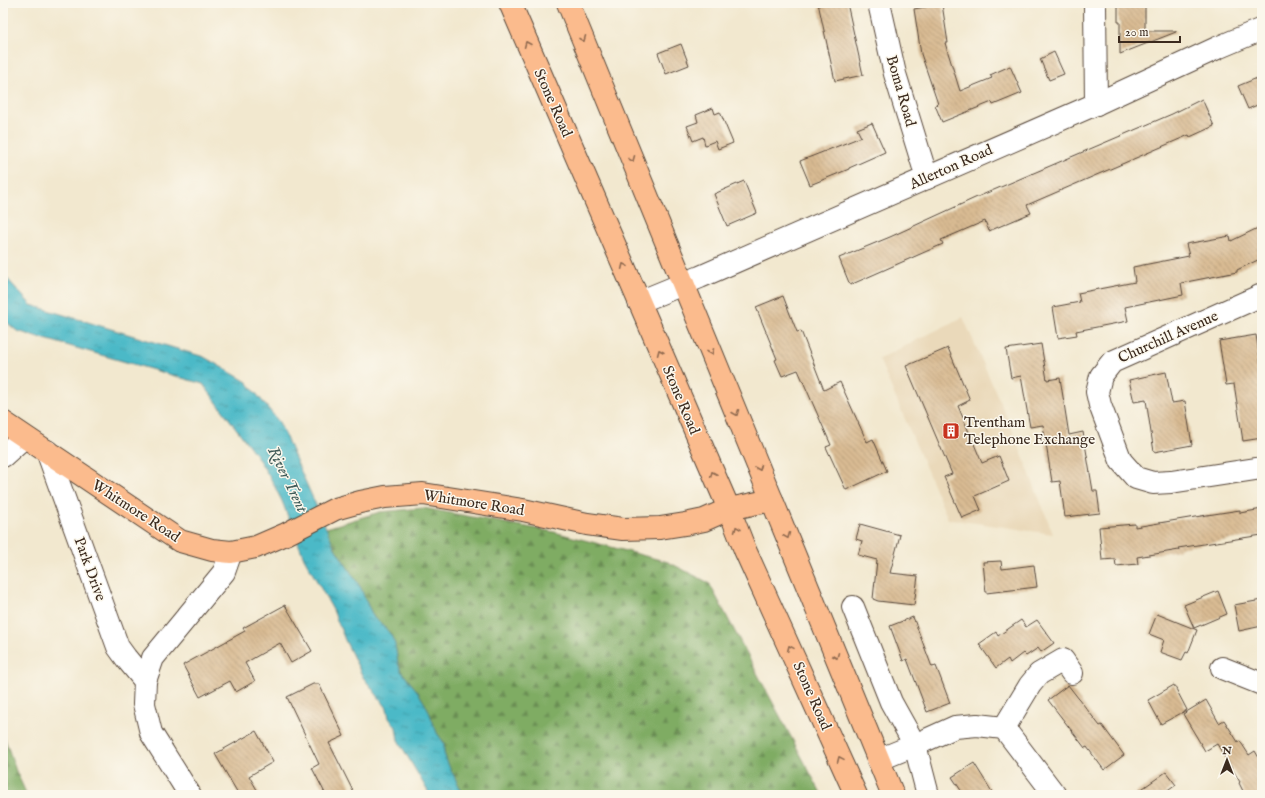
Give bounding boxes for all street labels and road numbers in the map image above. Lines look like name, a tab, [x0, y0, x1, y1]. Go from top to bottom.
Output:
street label: Boma Road	[882, 53, 921, 130]
street label: Stone Road	[529, 66, 577, 141]
street label: Allerton Road	[906, 140, 996, 194]
street label: Churchill Avenue	[1115, 306, 1221, 368]
street label: Stone Road	[658, 363, 704, 438]
street label: Whitmore Road	[88, 475, 184, 547]
street label: Whitmore Road	[423, 486, 526, 520]
street label: Park Drive	[70, 534, 110, 604]
street label: Stone Road	[788, 659, 836, 734]

